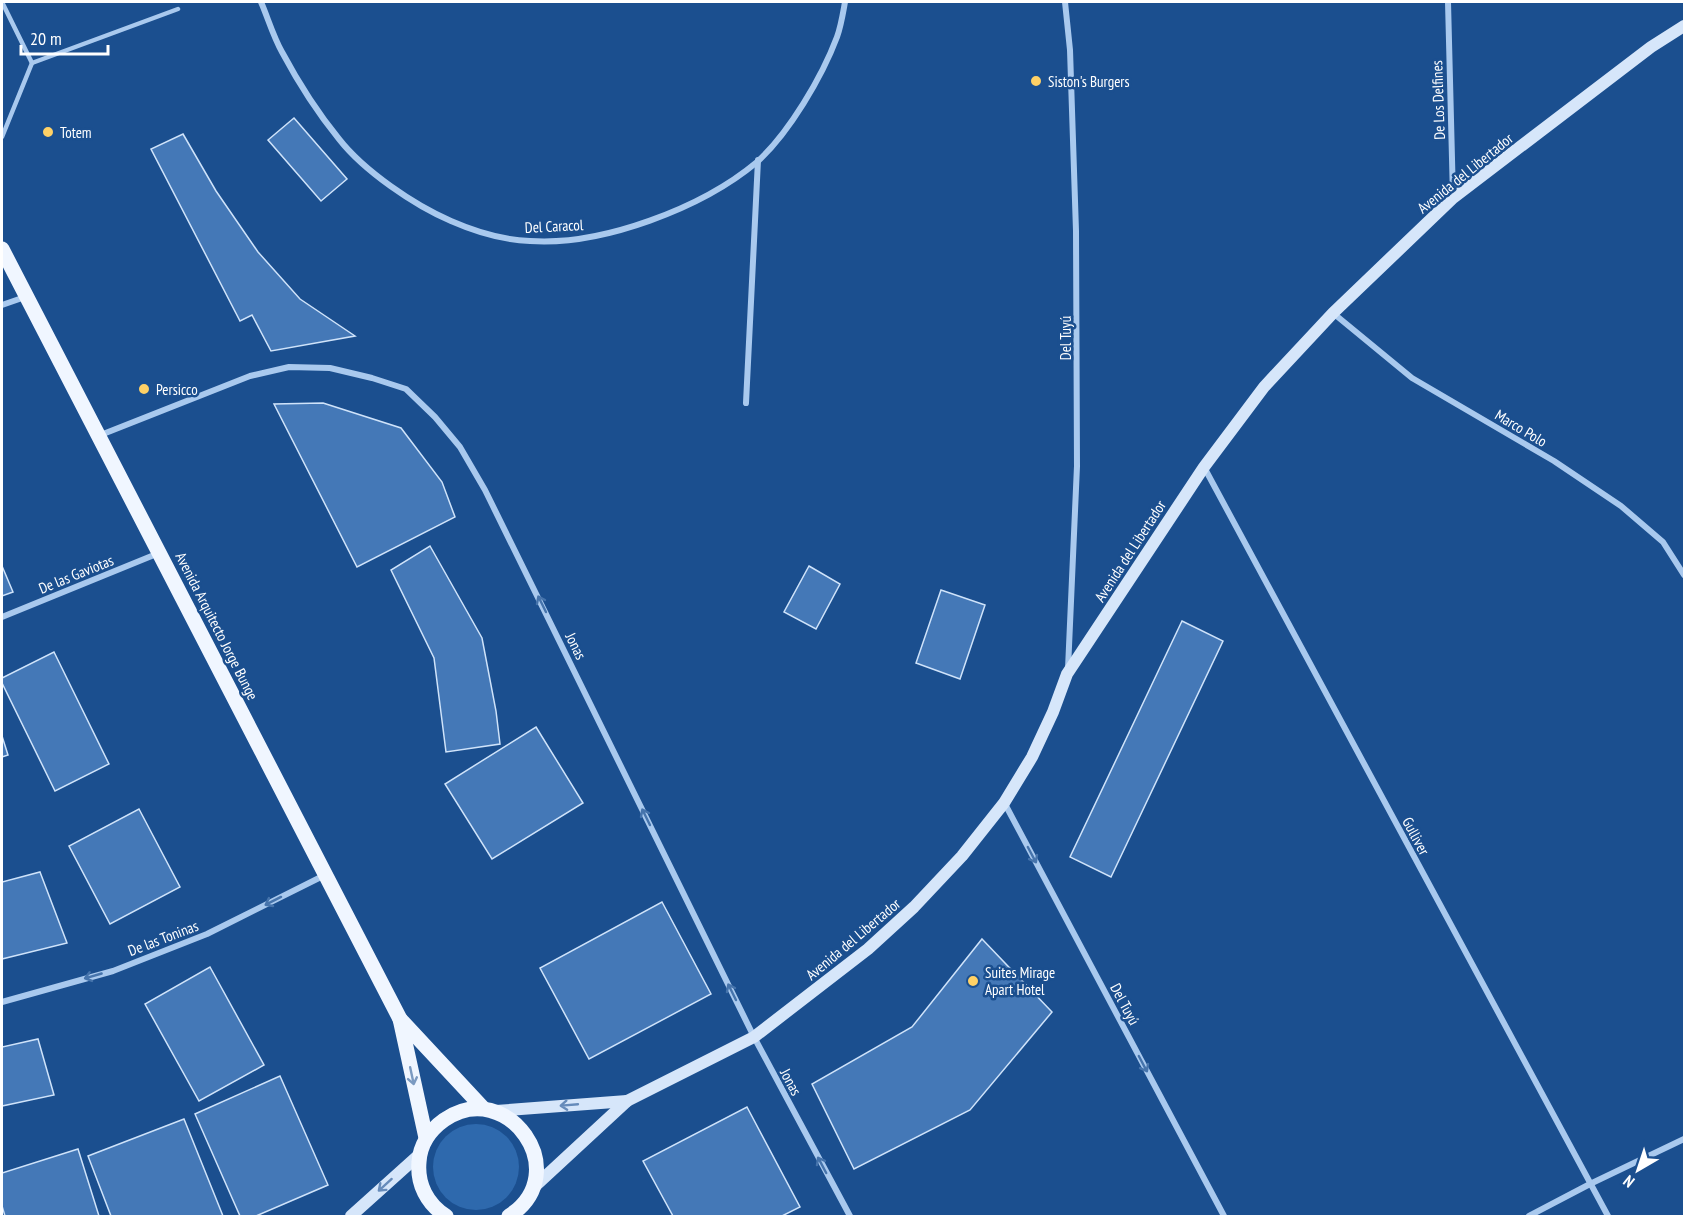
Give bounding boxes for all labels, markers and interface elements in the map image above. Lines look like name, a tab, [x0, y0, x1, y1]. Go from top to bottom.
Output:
scale bar	[21, 18, 108, 56]
text: 20 m	[30, 27, 62, 50]
street label: De Los Delfines	[1427, 60, 1449, 140]
place label: Siston's Burgers	[1048, 72, 1130, 91]
marker: Siston's Burgers	[1029, 74, 1043, 88]
place label: Totem	[60, 123, 92, 142]
marker: Totem	[41, 125, 55, 139]
street label: Avenida del Libertador	[1413, 128, 1517, 217]
street label: Del Caracol	[524, 215, 584, 237]
street label: Del Tuyú	[1056, 316, 1075, 360]
place label: Persicco	[156, 380, 198, 399]
marker: Persicco	[137, 382, 151, 396]
street label: Marco Polo	[1492, 405, 1550, 451]
street label: Avenida del Libertador	[1090, 496, 1170, 605]
street label: Avenida Arquitecto Jorge Bunge	[171, 549, 263, 703]
street label: De las Gaviotas	[36, 550, 116, 598]
one-way arrow	[536, 596, 548, 613]
street label: Jonas	[561, 628, 591, 663]
one-way arrow	[640, 809, 652, 826]
street label: Gulliver	[1398, 814, 1434, 859]
one-way arrow	[1026, 846, 1038, 863]
street label: Avenida del Libertador	[802, 893, 905, 984]
one-way arrow	[265, 896, 283, 908]
street label: De las Toninas	[125, 916, 201, 960]
place label: Suites Mirage Apart Hotel	[985, 963, 1055, 999]
one-way arrow	[84, 971, 103, 982]
marker: Suites Mirage Apart Hotel	[966, 974, 980, 988]
street label: Del Tuyú	[1106, 980, 1144, 1028]
one-way arrow	[725, 984, 737, 1002]
one-way arrow	[1137, 1055, 1149, 1072]
street label: Jonas	[776, 1064, 806, 1099]
one-way arrow	[407, 1066, 418, 1086]
one-way arrow	[559, 1100, 579, 1111]
north arrow	[1608, 1140, 1668, 1200]
one-way arrow	[816, 1157, 828, 1174]
text: N	[1619, 1171, 1638, 1192]
one-way arrow	[378, 1178, 393, 1192]

